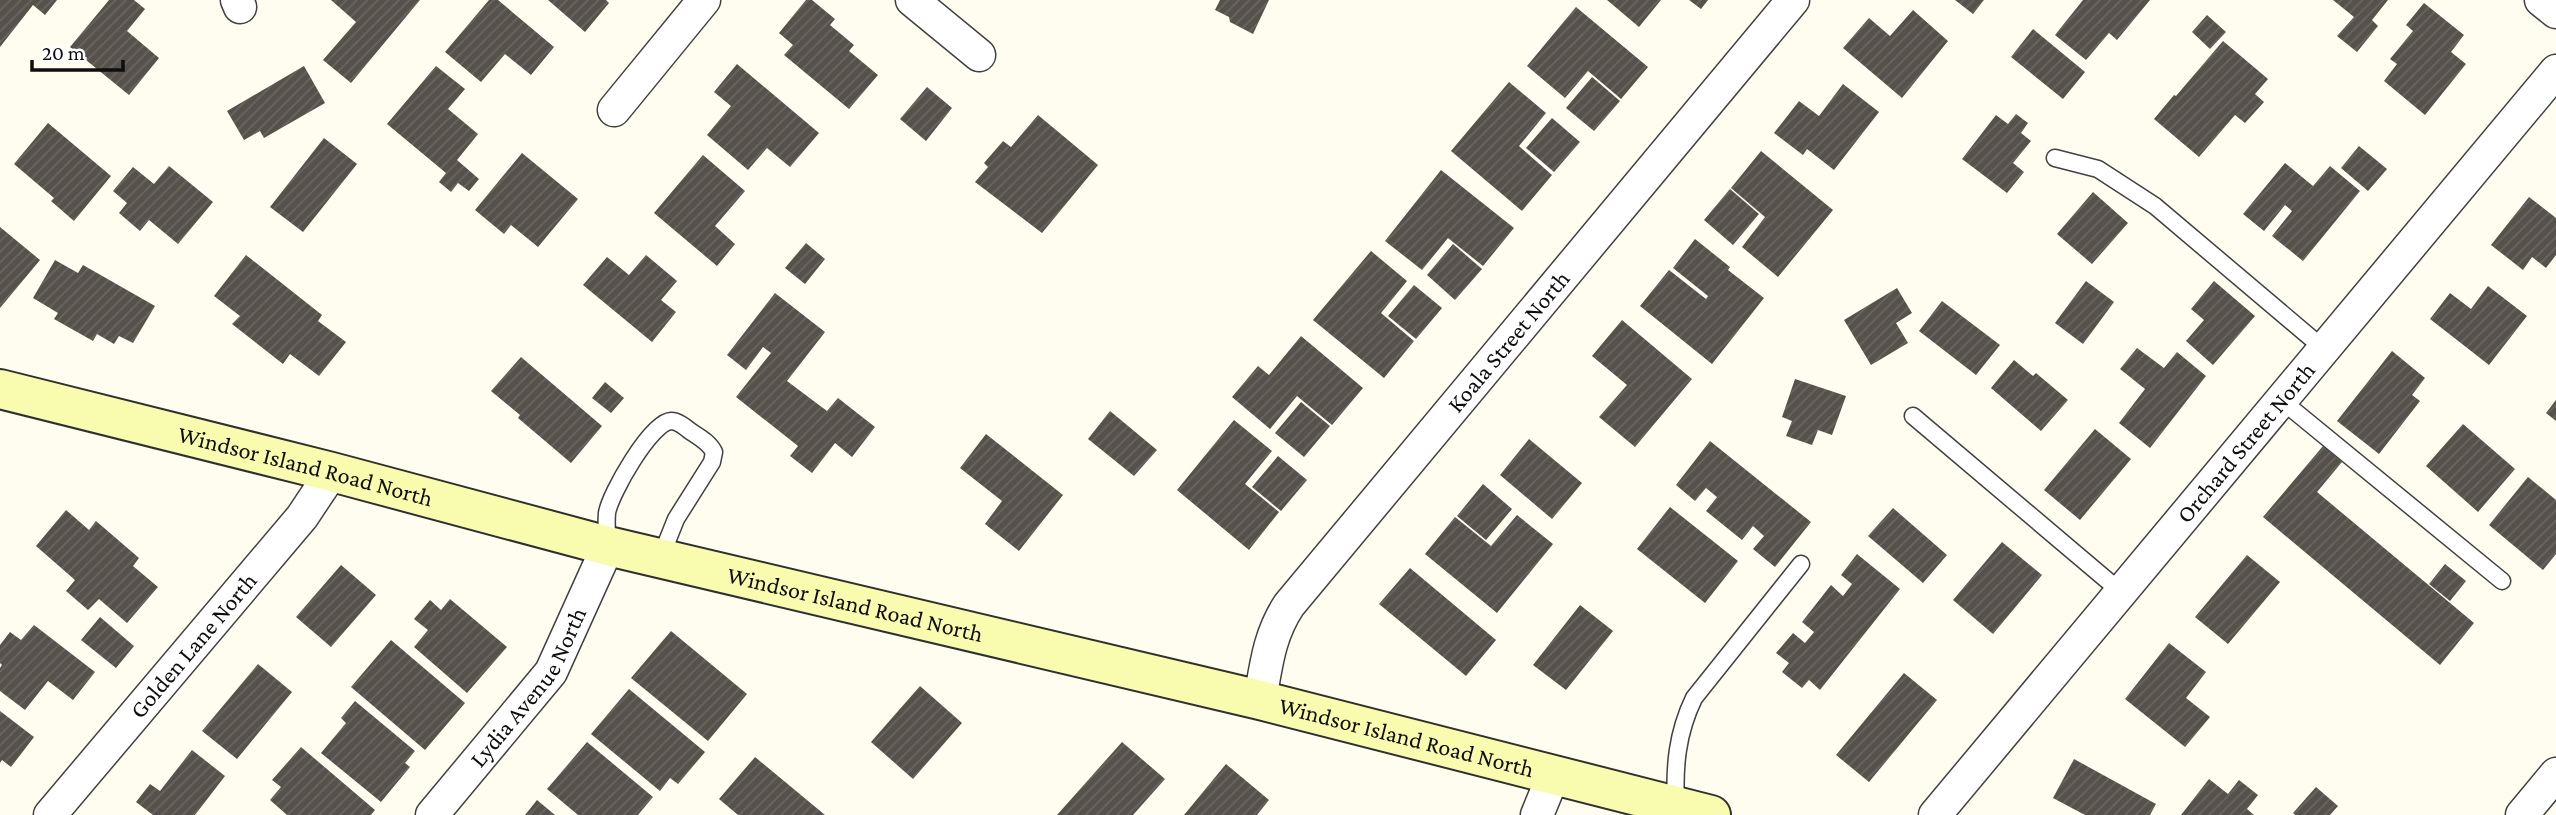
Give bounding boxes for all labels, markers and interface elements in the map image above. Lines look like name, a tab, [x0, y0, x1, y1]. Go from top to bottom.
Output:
scale bar	[32, 28, 122, 72]
text: 20 m	[42, 41, 85, 65]
street label: Koala Street North	[1441, 265, 1575, 418]
street label: Orchard Street North	[2171, 357, 2320, 528]
street label: Windsor Island Road North	[175, 420, 436, 511]
street label: Windsor Island Road North	[725, 561, 986, 647]
street label: Golden Lane North	[124, 567, 262, 723]
street label: Lydia Avenue North	[464, 603, 592, 772]
street label: Windsor Island Road North	[1276, 691, 1537, 782]

